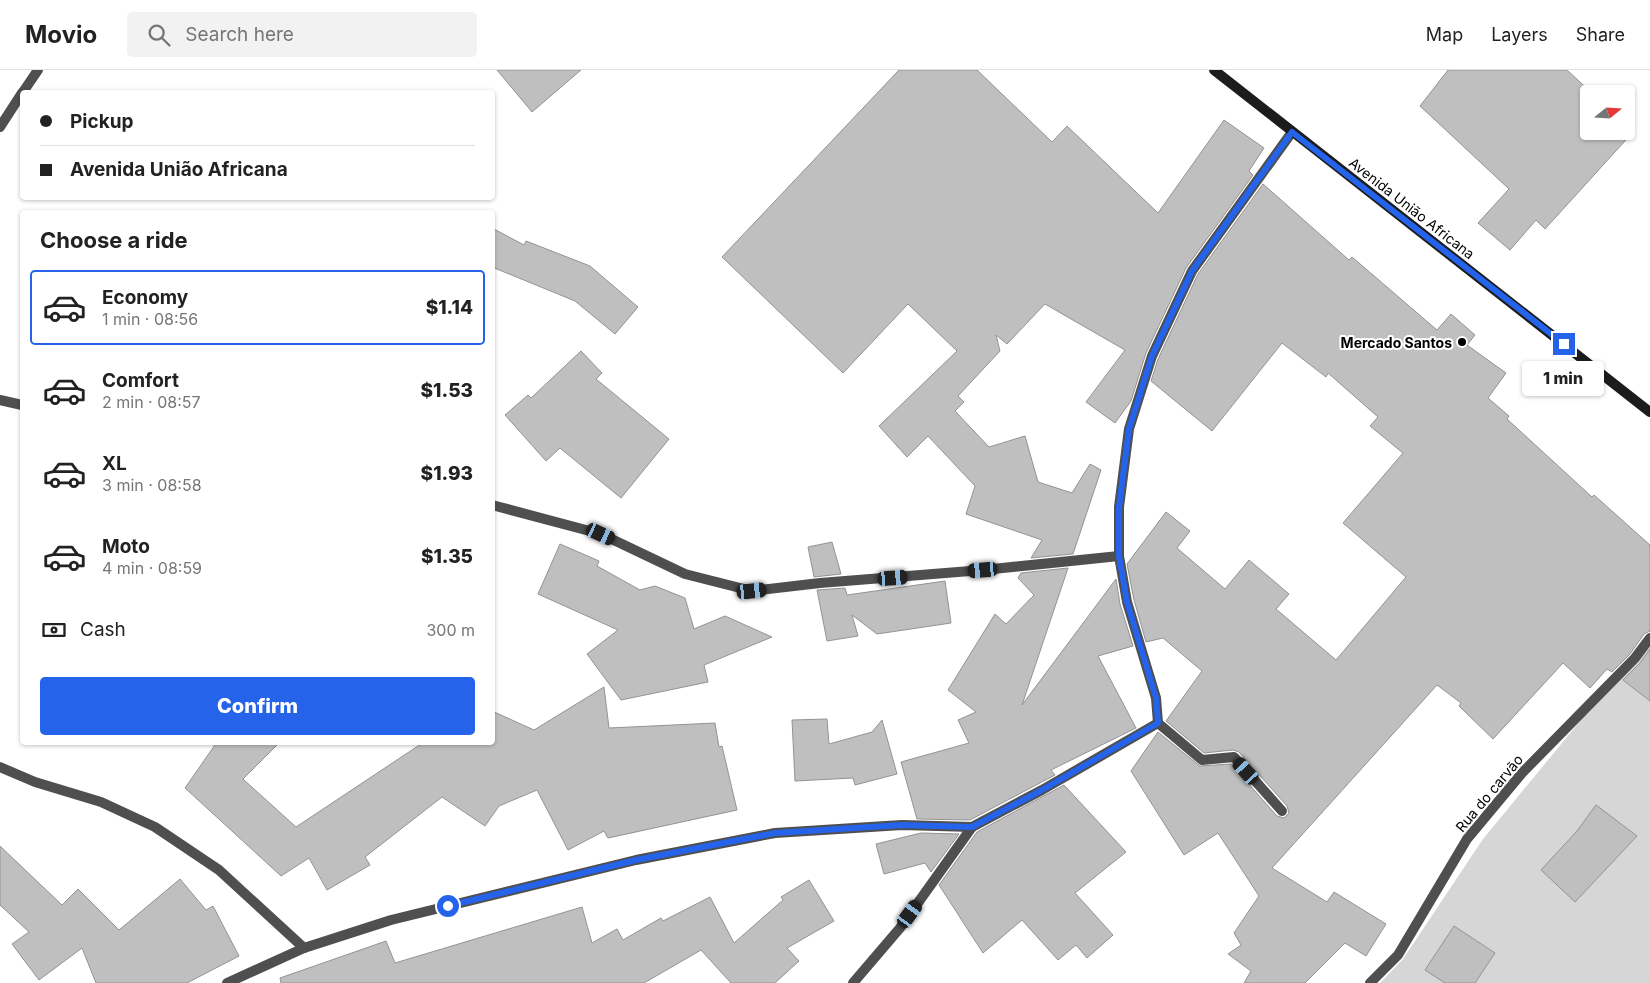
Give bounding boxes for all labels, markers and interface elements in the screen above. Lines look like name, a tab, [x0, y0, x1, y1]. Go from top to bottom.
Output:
search box	[127, 12, 477, 57]
text: Movio	[25, 20, 97, 49]
icon: search	[145, 21, 173, 49]
text: Search here	[185, 23, 294, 46]
text: Map	[1426, 24, 1463, 45]
text: Layers	[1491, 24, 1548, 45]
text: Share	[1576, 24, 1625, 45]
north arrow	[1580, 85, 1635, 140]
map controls	[1580, 85, 1635, 140]
text: Pickup	[70, 110, 133, 133]
street label: Avenida União Africana	[1346, 154, 1478, 262]
text: Avenida União Africana	[70, 158, 288, 181]
text: Choose a ride	[40, 227, 188, 253]
icon: car	[42, 285, 87, 330]
text: Economy	[102, 286, 188, 309]
text: $1.14	[426, 296, 473, 319]
text: 1 min · 08:56	[102, 309, 198, 329]
route end	[1553, 333, 1575, 355]
place label: Mercado Santos	[1341, 334, 1452, 351]
marker: Mercado Santos	[1456, 336, 1468, 348]
callout: 1 min	[1523, 362, 1605, 396]
icon: car	[42, 368, 87, 413]
text: 1 min	[1543, 368, 1583, 388]
text: Comfort	[102, 369, 179, 392]
text: $1.53	[421, 379, 473, 402]
text: 2 min · 08:57	[102, 392, 201, 412]
icon: car	[42, 451, 87, 496]
text: XL	[102, 452, 127, 475]
text: $1.93	[421, 462, 473, 485]
text: 3 min · 08:58	[102, 475, 202, 495]
car	[584, 521, 617, 547]
icon: car	[42, 534, 87, 579]
text: Moto	[102, 535, 150, 558]
text: $1.35	[421, 545, 473, 568]
text: 4 min · 08:59	[102, 558, 202, 578]
car	[967, 561, 998, 579]
car	[877, 569, 908, 587]
car	[736, 582, 767, 600]
icon: cash	[40, 616, 68, 644]
text: Cash	[80, 618, 126, 641]
text: 300 m	[426, 620, 475, 640]
button: Confirm	[40, 677, 475, 735]
street label: Rua do carvão	[1452, 751, 1526, 835]
car	[1230, 755, 1261, 787]
route start	[437, 895, 459, 917]
car	[895, 897, 924, 931]

